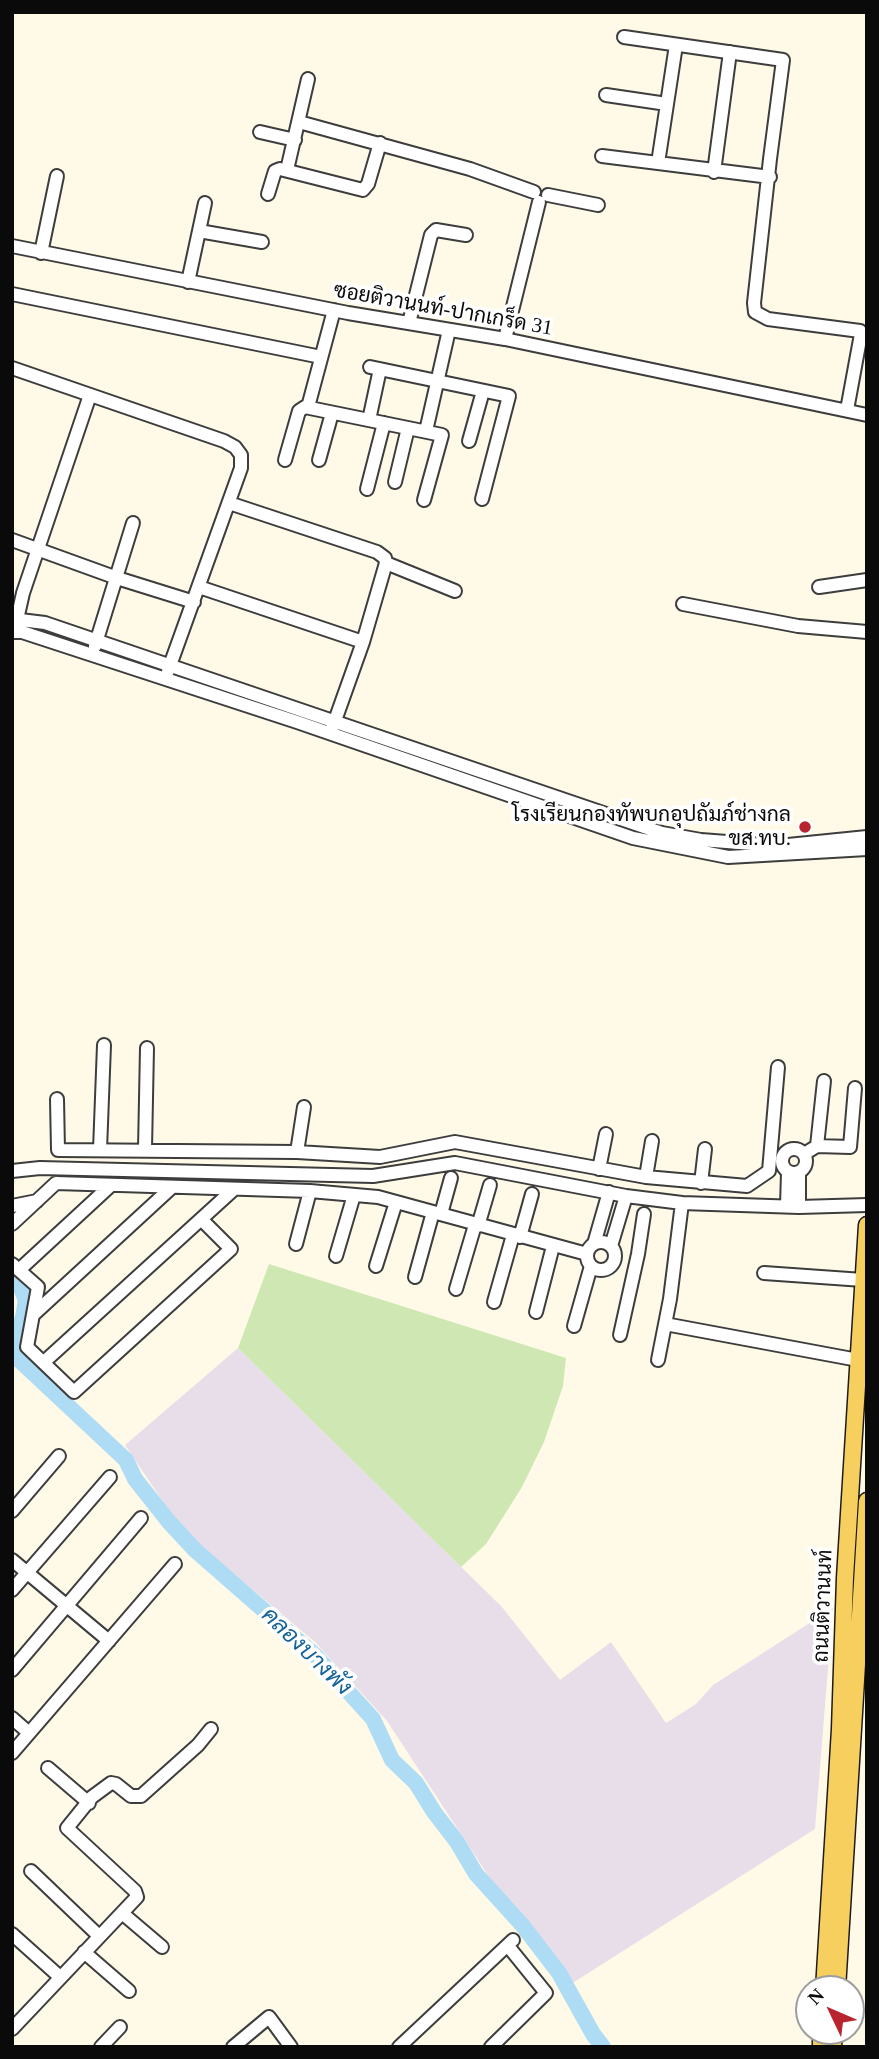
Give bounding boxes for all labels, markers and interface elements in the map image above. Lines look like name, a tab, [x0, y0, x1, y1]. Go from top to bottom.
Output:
street label: ซอยติวานนท์-ปากเกร็ด 31	[332, 278, 554, 342]
place label: โรงเรียนกองทัพบกอุปถัมภ์ช่างกล ขส.ทบ.	[512, 802, 791, 852]
marker: โรงเรียนกองทัพบกอุปถัมภ์ช่างกล ขส.ทบ.	[797, 819, 813, 835]
street label: ถนนติวานนท์	[809, 1549, 839, 1663]
water label: คลองบางพัง	[255, 1602, 357, 1702]
north arrow	[795, 1975, 865, 2045]
text: N	[804, 1984, 828, 2009]

